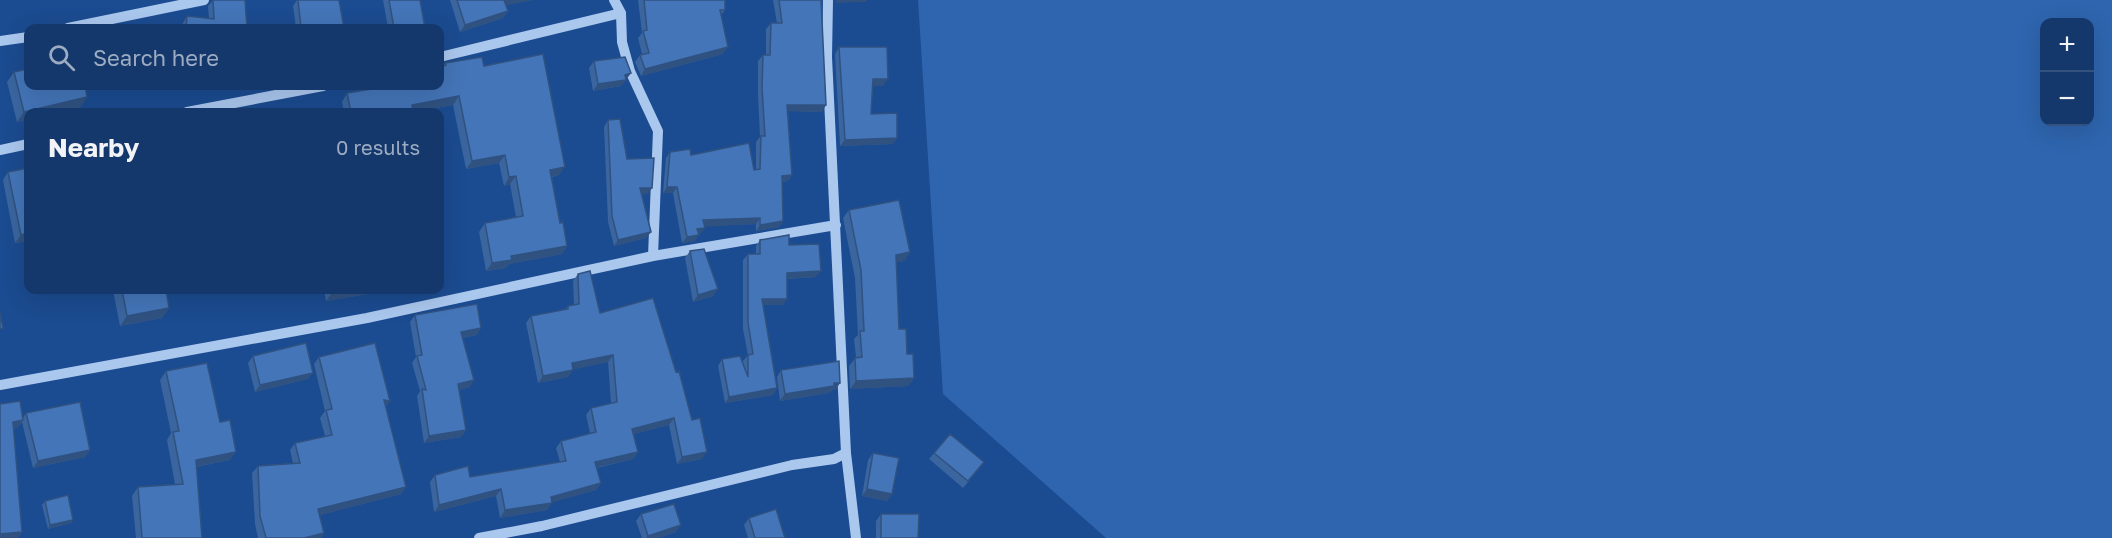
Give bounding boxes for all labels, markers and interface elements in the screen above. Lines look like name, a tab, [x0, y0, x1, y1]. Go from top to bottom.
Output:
map controls	[2040, 18, 2094, 126]
button: +	[2040, 18, 2094, 72]
search box	[24, 24, 444, 90]
icon: search	[45, 41, 78, 74]
text: Search here	[93, 44, 219, 71]
button: −	[2040, 72, 2094, 126]
text: Nearby	[48, 132, 139, 163]
text: 0 results	[336, 135, 420, 159]

